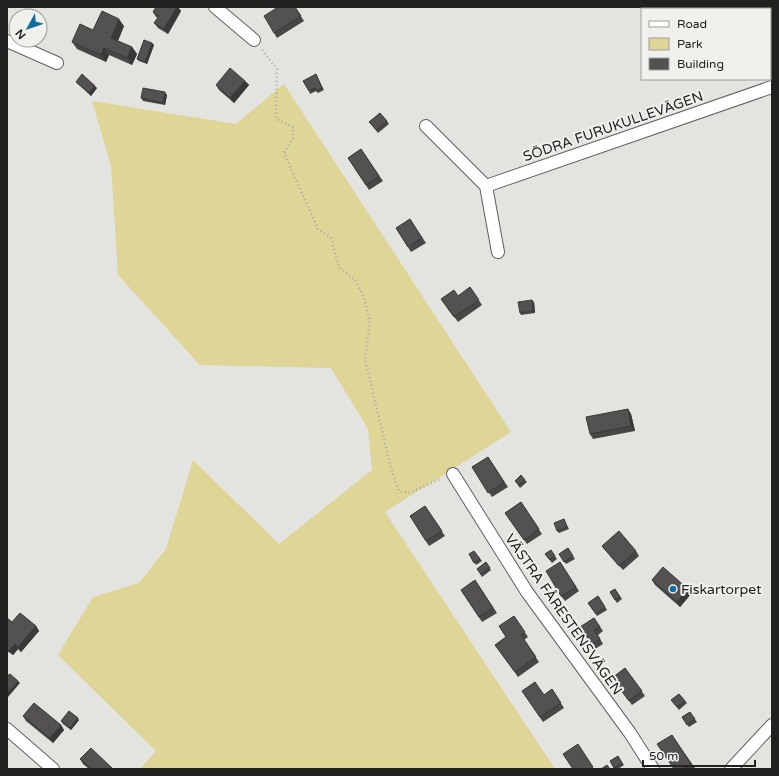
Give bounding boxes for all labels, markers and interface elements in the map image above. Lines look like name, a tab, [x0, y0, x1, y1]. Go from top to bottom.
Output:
north arrow	[8, 8, 48, 48]
legend	[641, 8, 771, 80]
text: Road	[677, 17, 707, 31]
text: N	[13, 27, 29, 42]
text: Park	[677, 37, 703, 51]
text: Building	[677, 57, 724, 71]
street label: SÖDRA FURUKULLEVÄGEN	[521, 88, 705, 165]
street label: VÄSTRA FÅRESTENSVÄGEN	[501, 530, 626, 698]
place label: Fiskartorpet	[681, 581, 762, 598]
marker: Fiskartorpet	[668, 584, 678, 594]
scale bar	[643, 742, 755, 768]
text: 50 m	[649, 749, 678, 763]

